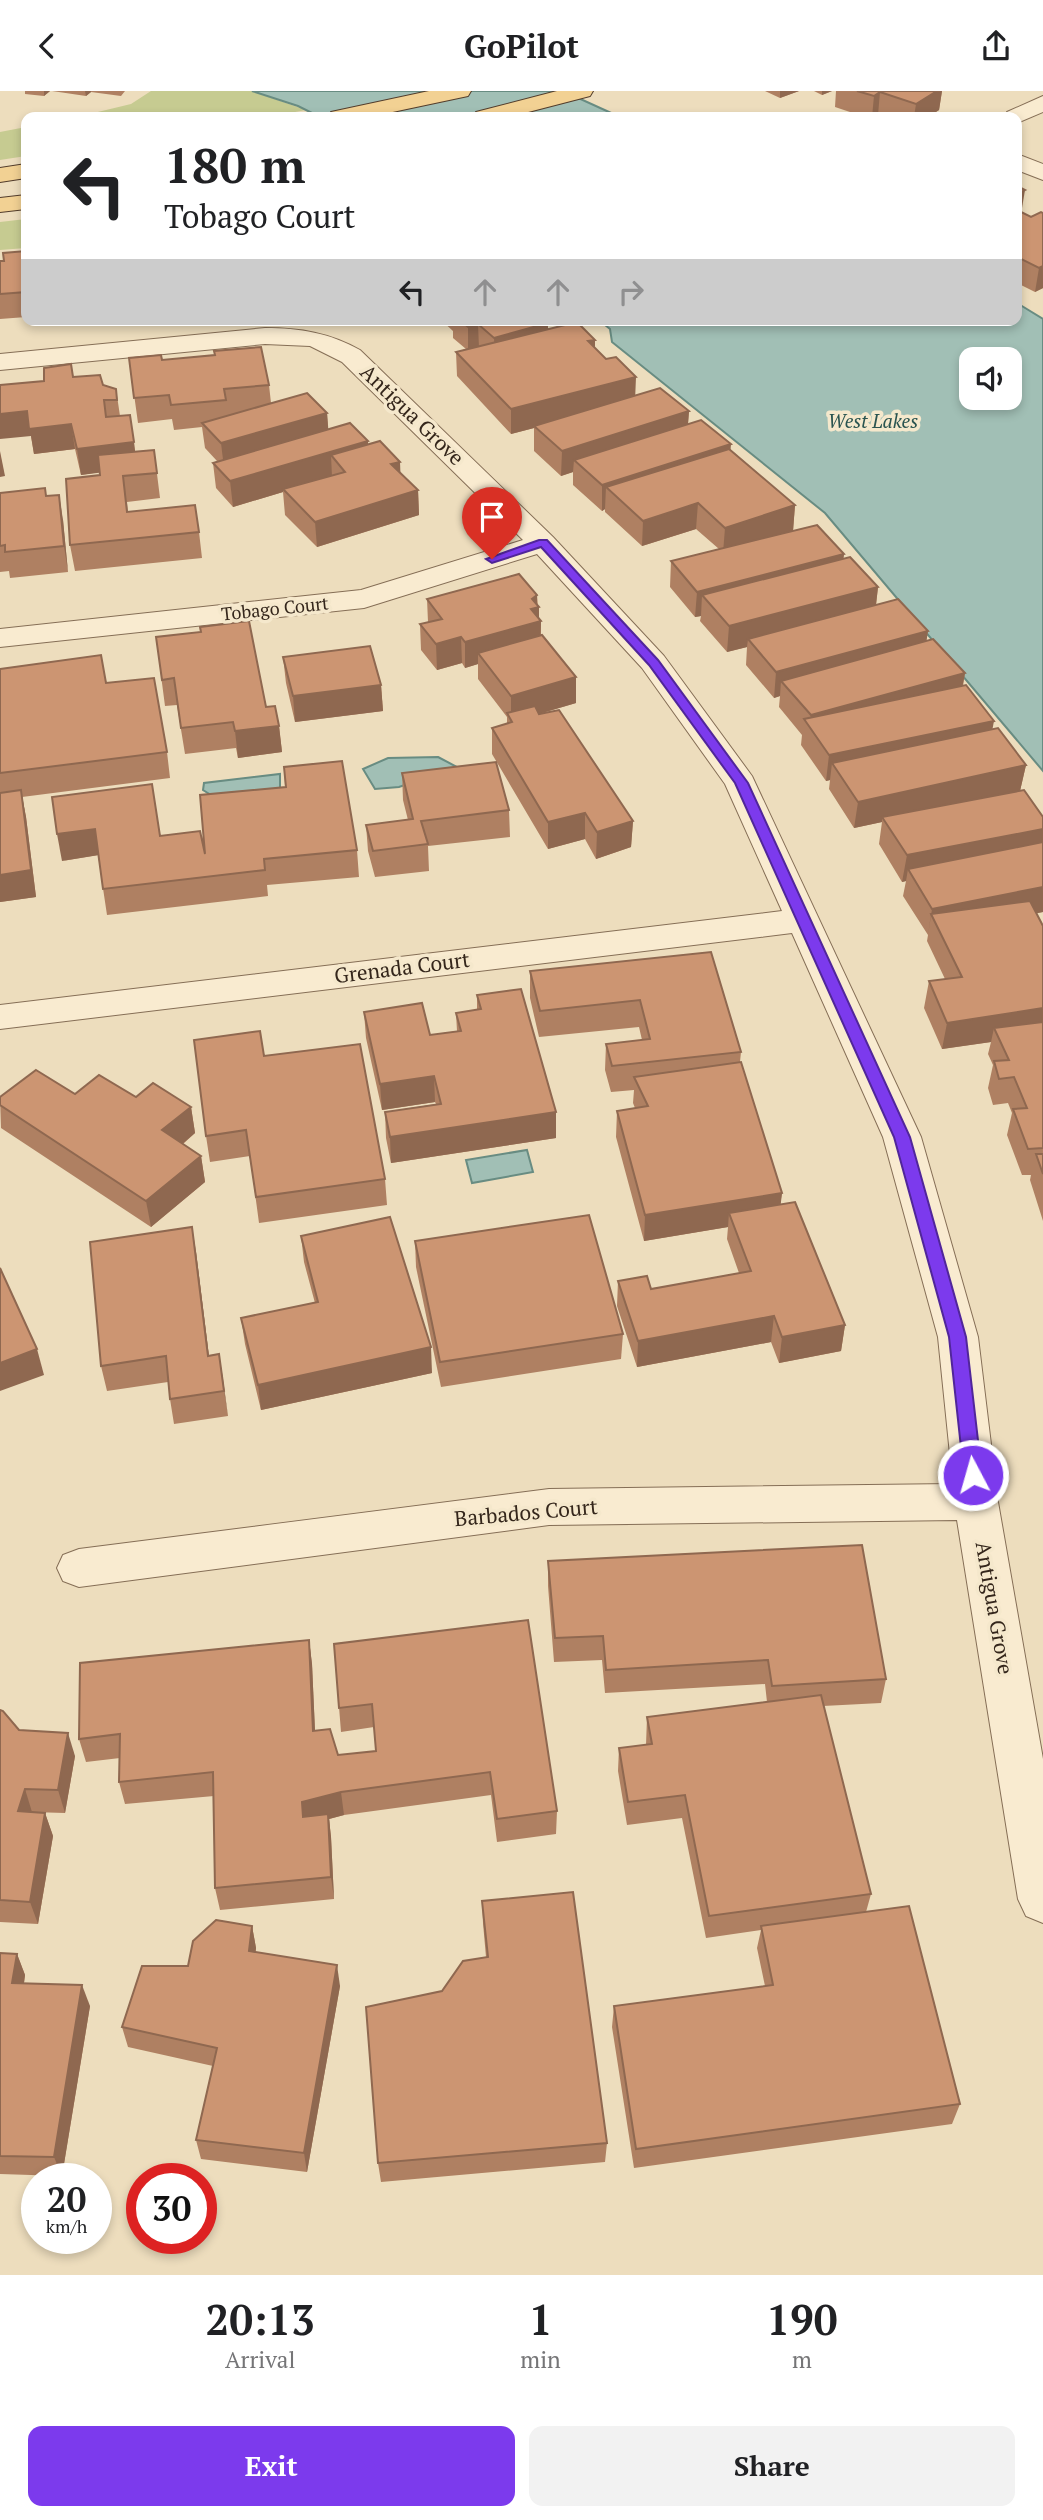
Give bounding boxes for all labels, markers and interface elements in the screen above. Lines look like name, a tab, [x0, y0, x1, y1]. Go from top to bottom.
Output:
text: GoPilot	[464, 25, 579, 67]
icon: back	[28, 27, 66, 65]
icon: share	[977, 27, 1015, 65]
text: 180 m	[164, 132, 306, 197]
icon: left	[49, 140, 140, 231]
text: Tobago Court	[164, 195, 355, 237]
icon: left	[393, 273, 431, 311]
icon: ahead	[466, 273, 504, 311]
icon: ahead	[539, 273, 577, 311]
icon: right	[612, 273, 650, 311]
map controls	[959, 347, 1022, 410]
button: sound	[959, 347, 1022, 410]
street label: Antigua Grove	[355, 358, 471, 471]
water label: West Lakes	[828, 408, 918, 433]
pin	[462, 487, 522, 559]
icon: arrive	[473, 498, 511, 536]
street label: Tobago Court	[220, 590, 330, 626]
street label: Grenada Court	[333, 945, 471, 989]
position arrow	[936, 1438, 1010, 1512]
street label: Barbados Court	[453, 1492, 599, 1532]
street label: Antigua Grove	[970, 1539, 1020, 1676]
speed limit sign: 30	[126, 2163, 217, 2254]
text: 20	[47, 2176, 86, 2222]
text: km/h	[46, 2214, 87, 2238]
text: 20:13	[206, 2291, 315, 2347]
text: 1	[529, 2291, 552, 2347]
text: 190	[766, 2291, 837, 2347]
text: Arrival	[225, 2344, 295, 2375]
text: min	[520, 2344, 561, 2375]
text: m	[792, 2344, 812, 2375]
button: Exit	[28, 2426, 515, 2506]
button: Share	[529, 2426, 1015, 2506]

